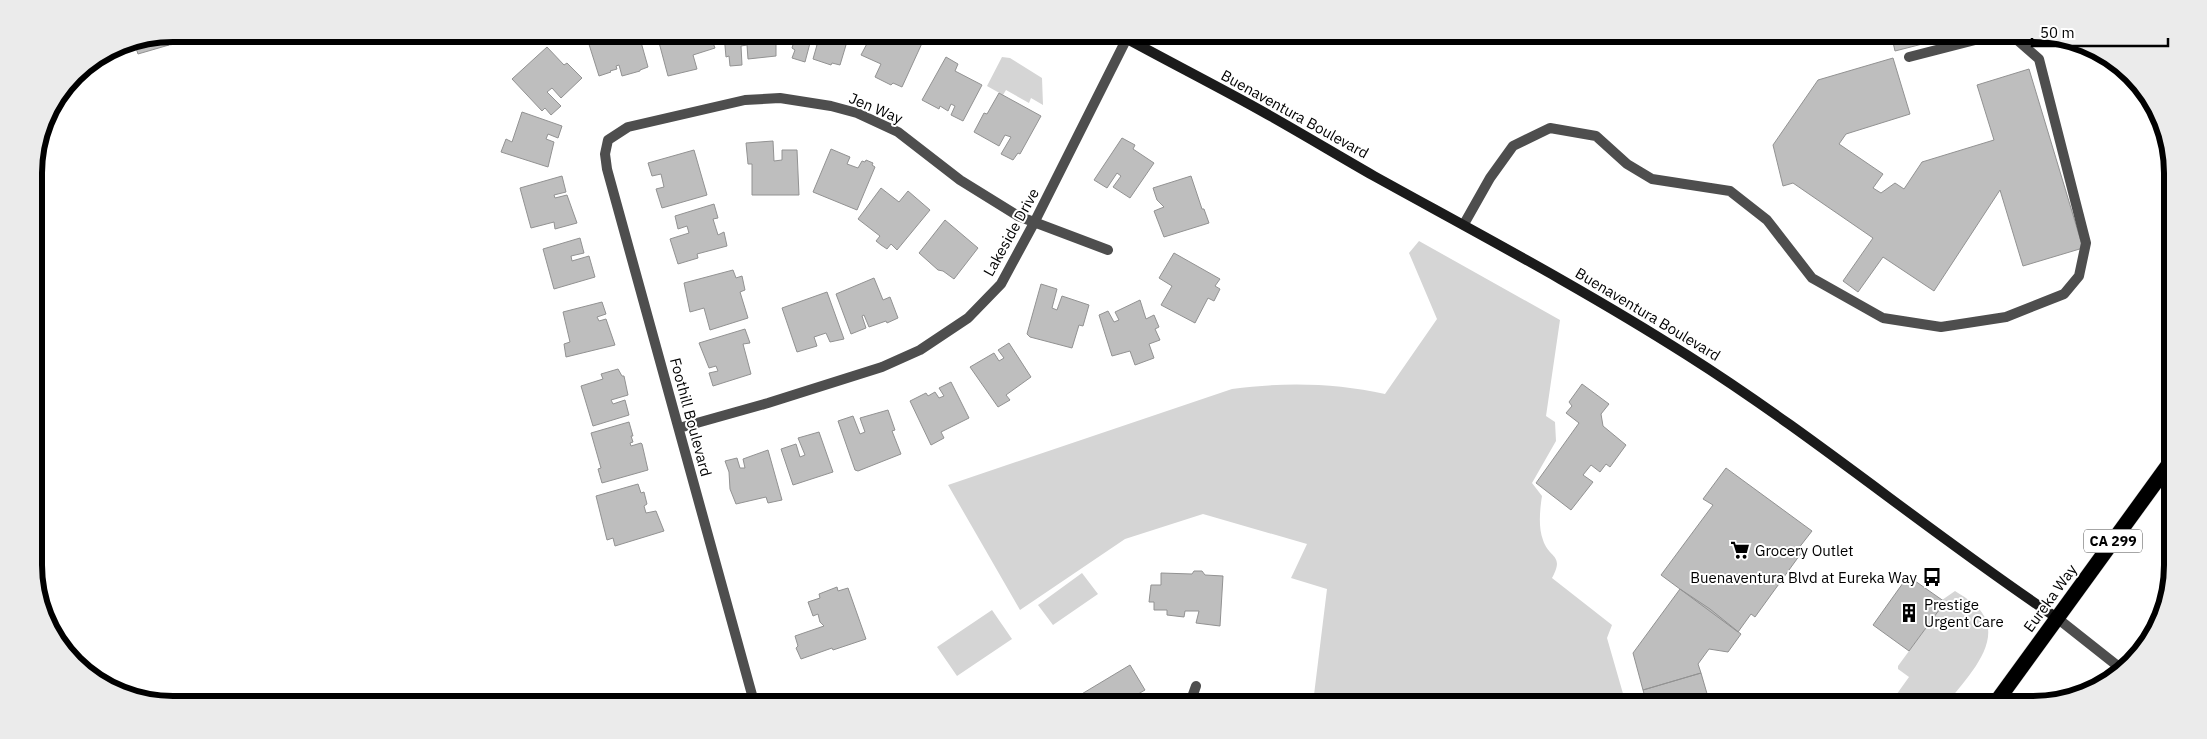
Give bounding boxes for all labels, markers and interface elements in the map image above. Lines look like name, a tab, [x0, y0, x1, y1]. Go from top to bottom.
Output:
scale bar	[2032, 15, 2168, 47]
text: 50 m	[2040, 23, 2075, 42]
street label: Buenaventura Boulevard	[1218, 65, 1372, 163]
street label: Jen Way	[846, 88, 906, 128]
street label: Lakeside Drive	[979, 185, 1043, 279]
street label: Buenaventura Boulevard	[1572, 263, 1724, 365]
street label: Foothill Boulevard	[666, 355, 716, 479]
road number: CA 299	[2084, 530, 2142, 552]
supermarket icon: Grocery Outlet	[1729, 539, 1751, 561]
place label: Grocery Outlet	[1755, 541, 1854, 560]
street label: Eureka Way	[2019, 560, 2081, 636]
bus stop icon: Buenaventura Blvd at Eureka Way	[1921, 566, 1943, 588]
place label: Buenaventura Blvd at Eureka Way	[1690, 568, 1918, 587]
place label: Prestige Urgent Care	[1924, 595, 2004, 631]
building icon: Prestige Urgent Care	[1898, 602, 1920, 624]

